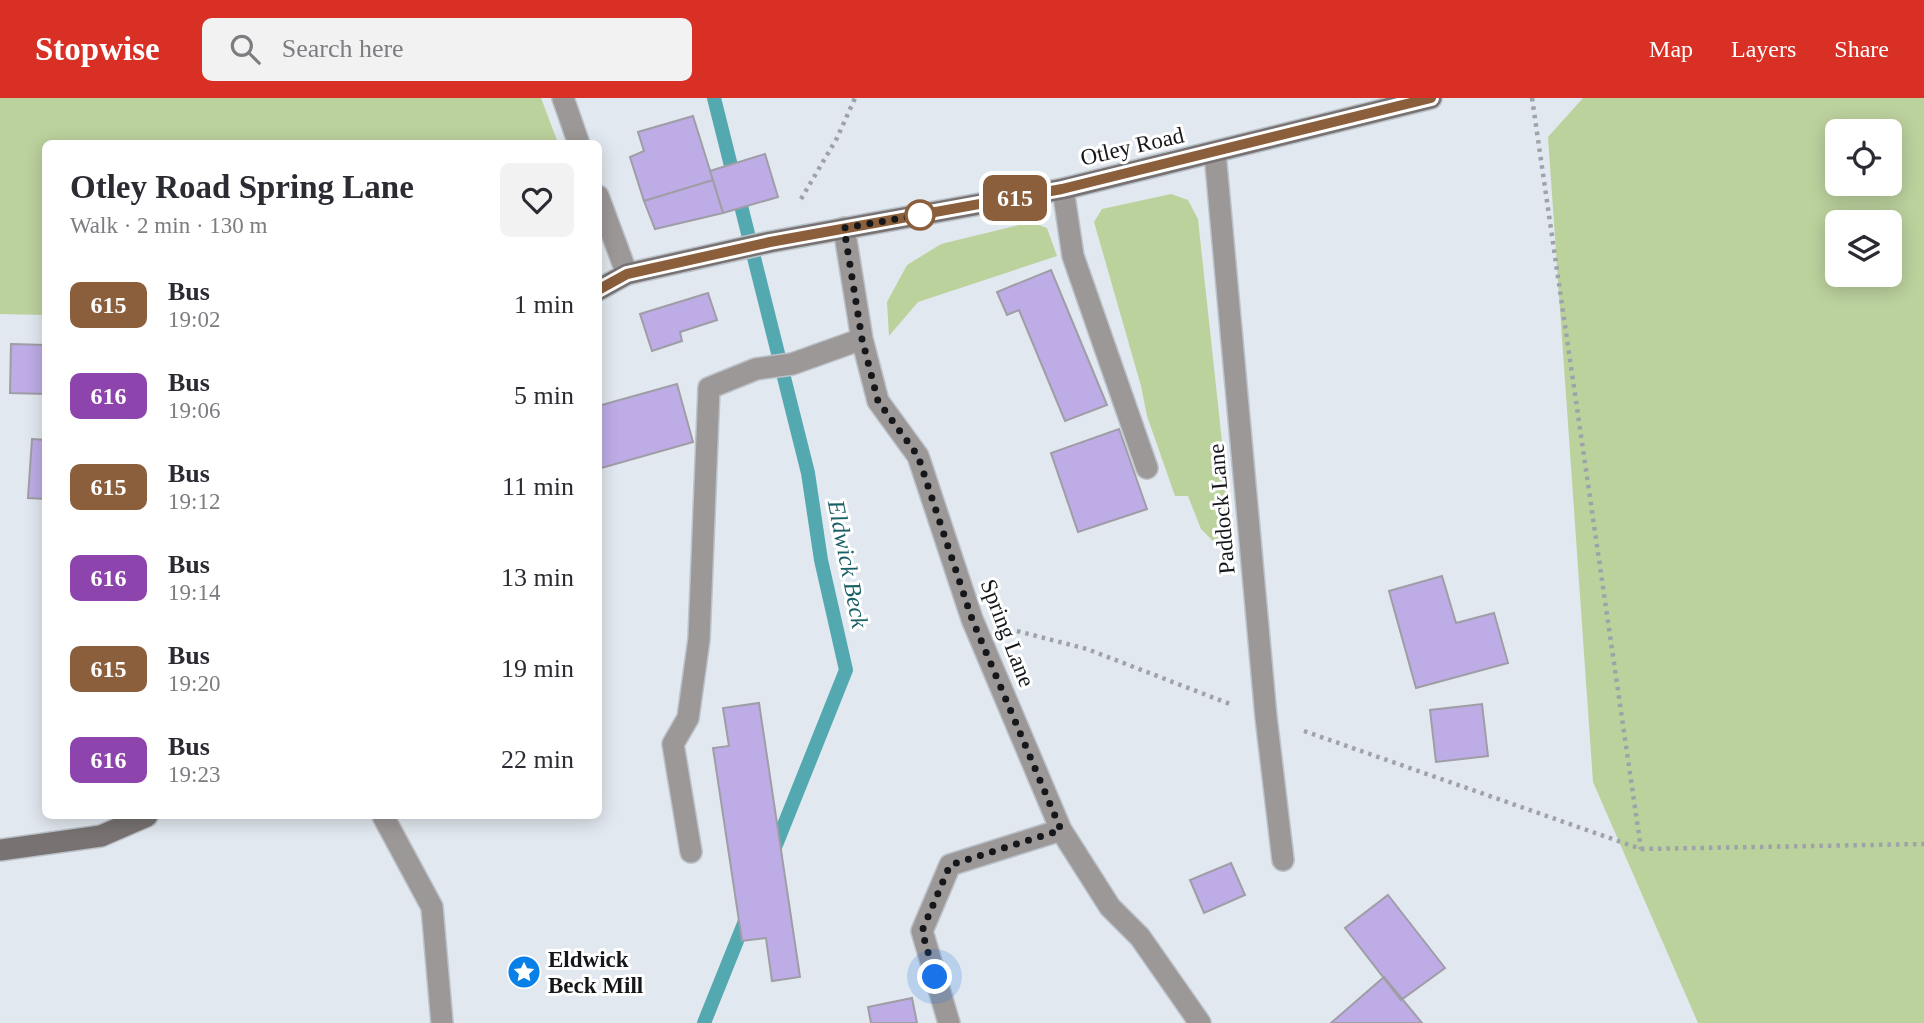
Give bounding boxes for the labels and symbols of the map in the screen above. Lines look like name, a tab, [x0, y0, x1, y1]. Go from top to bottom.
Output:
street label: Otley Road	[1078, 122, 1187, 171]
line badge: 615	[975, 175, 1055, 221]
unlabelled marker	[905, 200, 935, 230]
street label: Paddock Lane	[1203, 443, 1240, 575]
water label: Eldwick Beck	[823, 497, 873, 631]
street label: Spring Lane	[976, 576, 1039, 690]
place label: Eldwick Beck Mill	[548, 947, 643, 998]
place icon: Eldwick Beck Mill	[505, 953, 543, 991]
your location	[917, 959, 952, 994]

